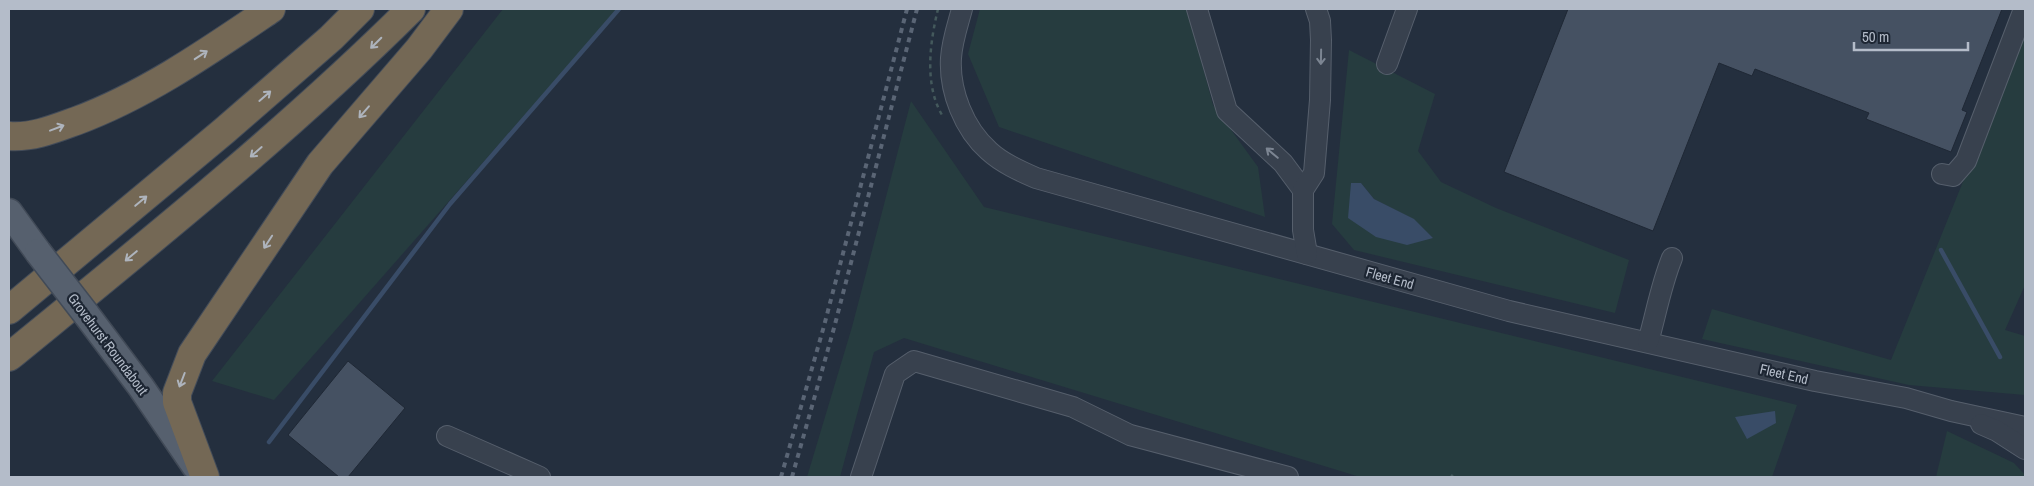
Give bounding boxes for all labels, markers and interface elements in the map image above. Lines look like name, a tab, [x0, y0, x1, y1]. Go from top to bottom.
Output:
scale bar	[1854, 20, 1968, 52]
text: 50 m	[1862, 26, 1889, 47]
one-way arrow	[370, 37, 383, 49]
one-way arrow	[1316, 48, 1326, 65]
one-way arrow	[194, 50, 208, 61]
one-way arrow	[258, 90, 271, 101]
one-way arrow	[359, 105, 370, 118]
one-way arrow	[48, 123, 64, 132]
one-way arrow	[249, 146, 262, 158]
one-way arrow	[1266, 148, 1279, 159]
one-way arrow	[134, 195, 147, 206]
one-way arrow	[263, 235, 273, 249]
one-way arrow	[125, 251, 138, 262]
street label: Fleet End	[1364, 263, 1416, 293]
street label: Grovehurst Roundabout	[64, 290, 152, 398]
street label: Fleet End	[1758, 360, 1810, 388]
one-way arrow	[177, 372, 186, 387]

